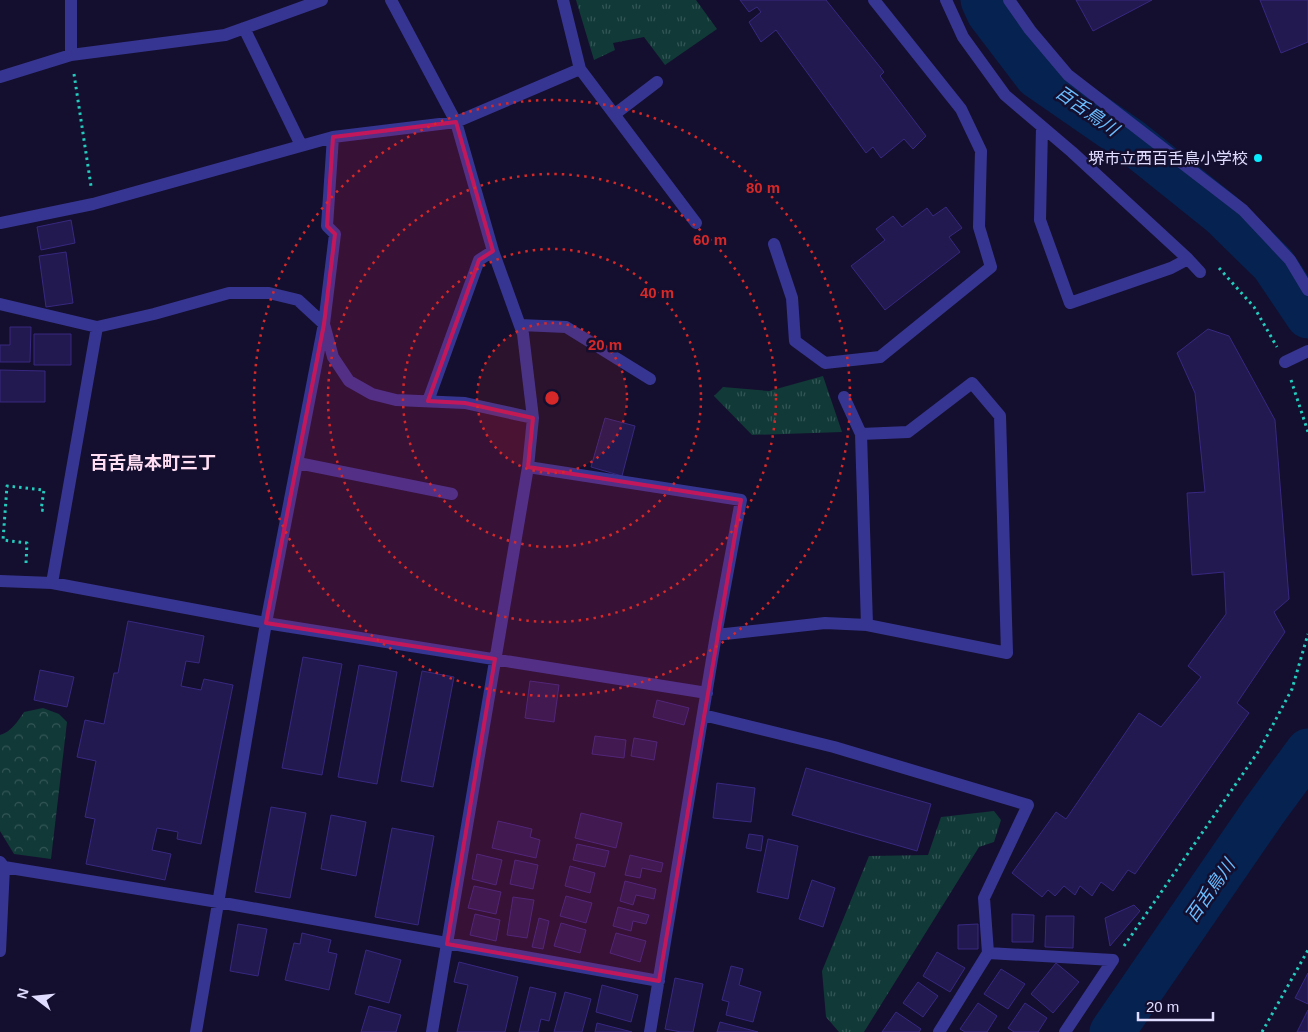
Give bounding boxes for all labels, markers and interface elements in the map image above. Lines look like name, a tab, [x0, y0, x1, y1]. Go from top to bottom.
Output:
water label: 百舌鳥川	[1052, 82, 1124, 141]
place label: 堺市立西百舌鳥小学校	[1088, 150, 1248, 167]
marker: 堺市立西百舌鳥小学校	[1252, 152, 1264, 164]
text: 80 m	[746, 179, 780, 196]
text: 60 m	[693, 231, 727, 248]
text: 40 m	[640, 284, 674, 301]
text: 20 m	[588, 336, 622, 353]
centre of rings	[543, 389, 561, 407]
district label: 百舌鳥本町三丁	[90, 453, 216, 473]
water label: 百舌鳥川	[1181, 854, 1240, 926]
north arrow	[10, 972, 60, 1022]
text: N	[13, 986, 32, 1000]
scale bar	[1138, 990, 1213, 1022]
text: 20 m	[1146, 998, 1179, 1015]

